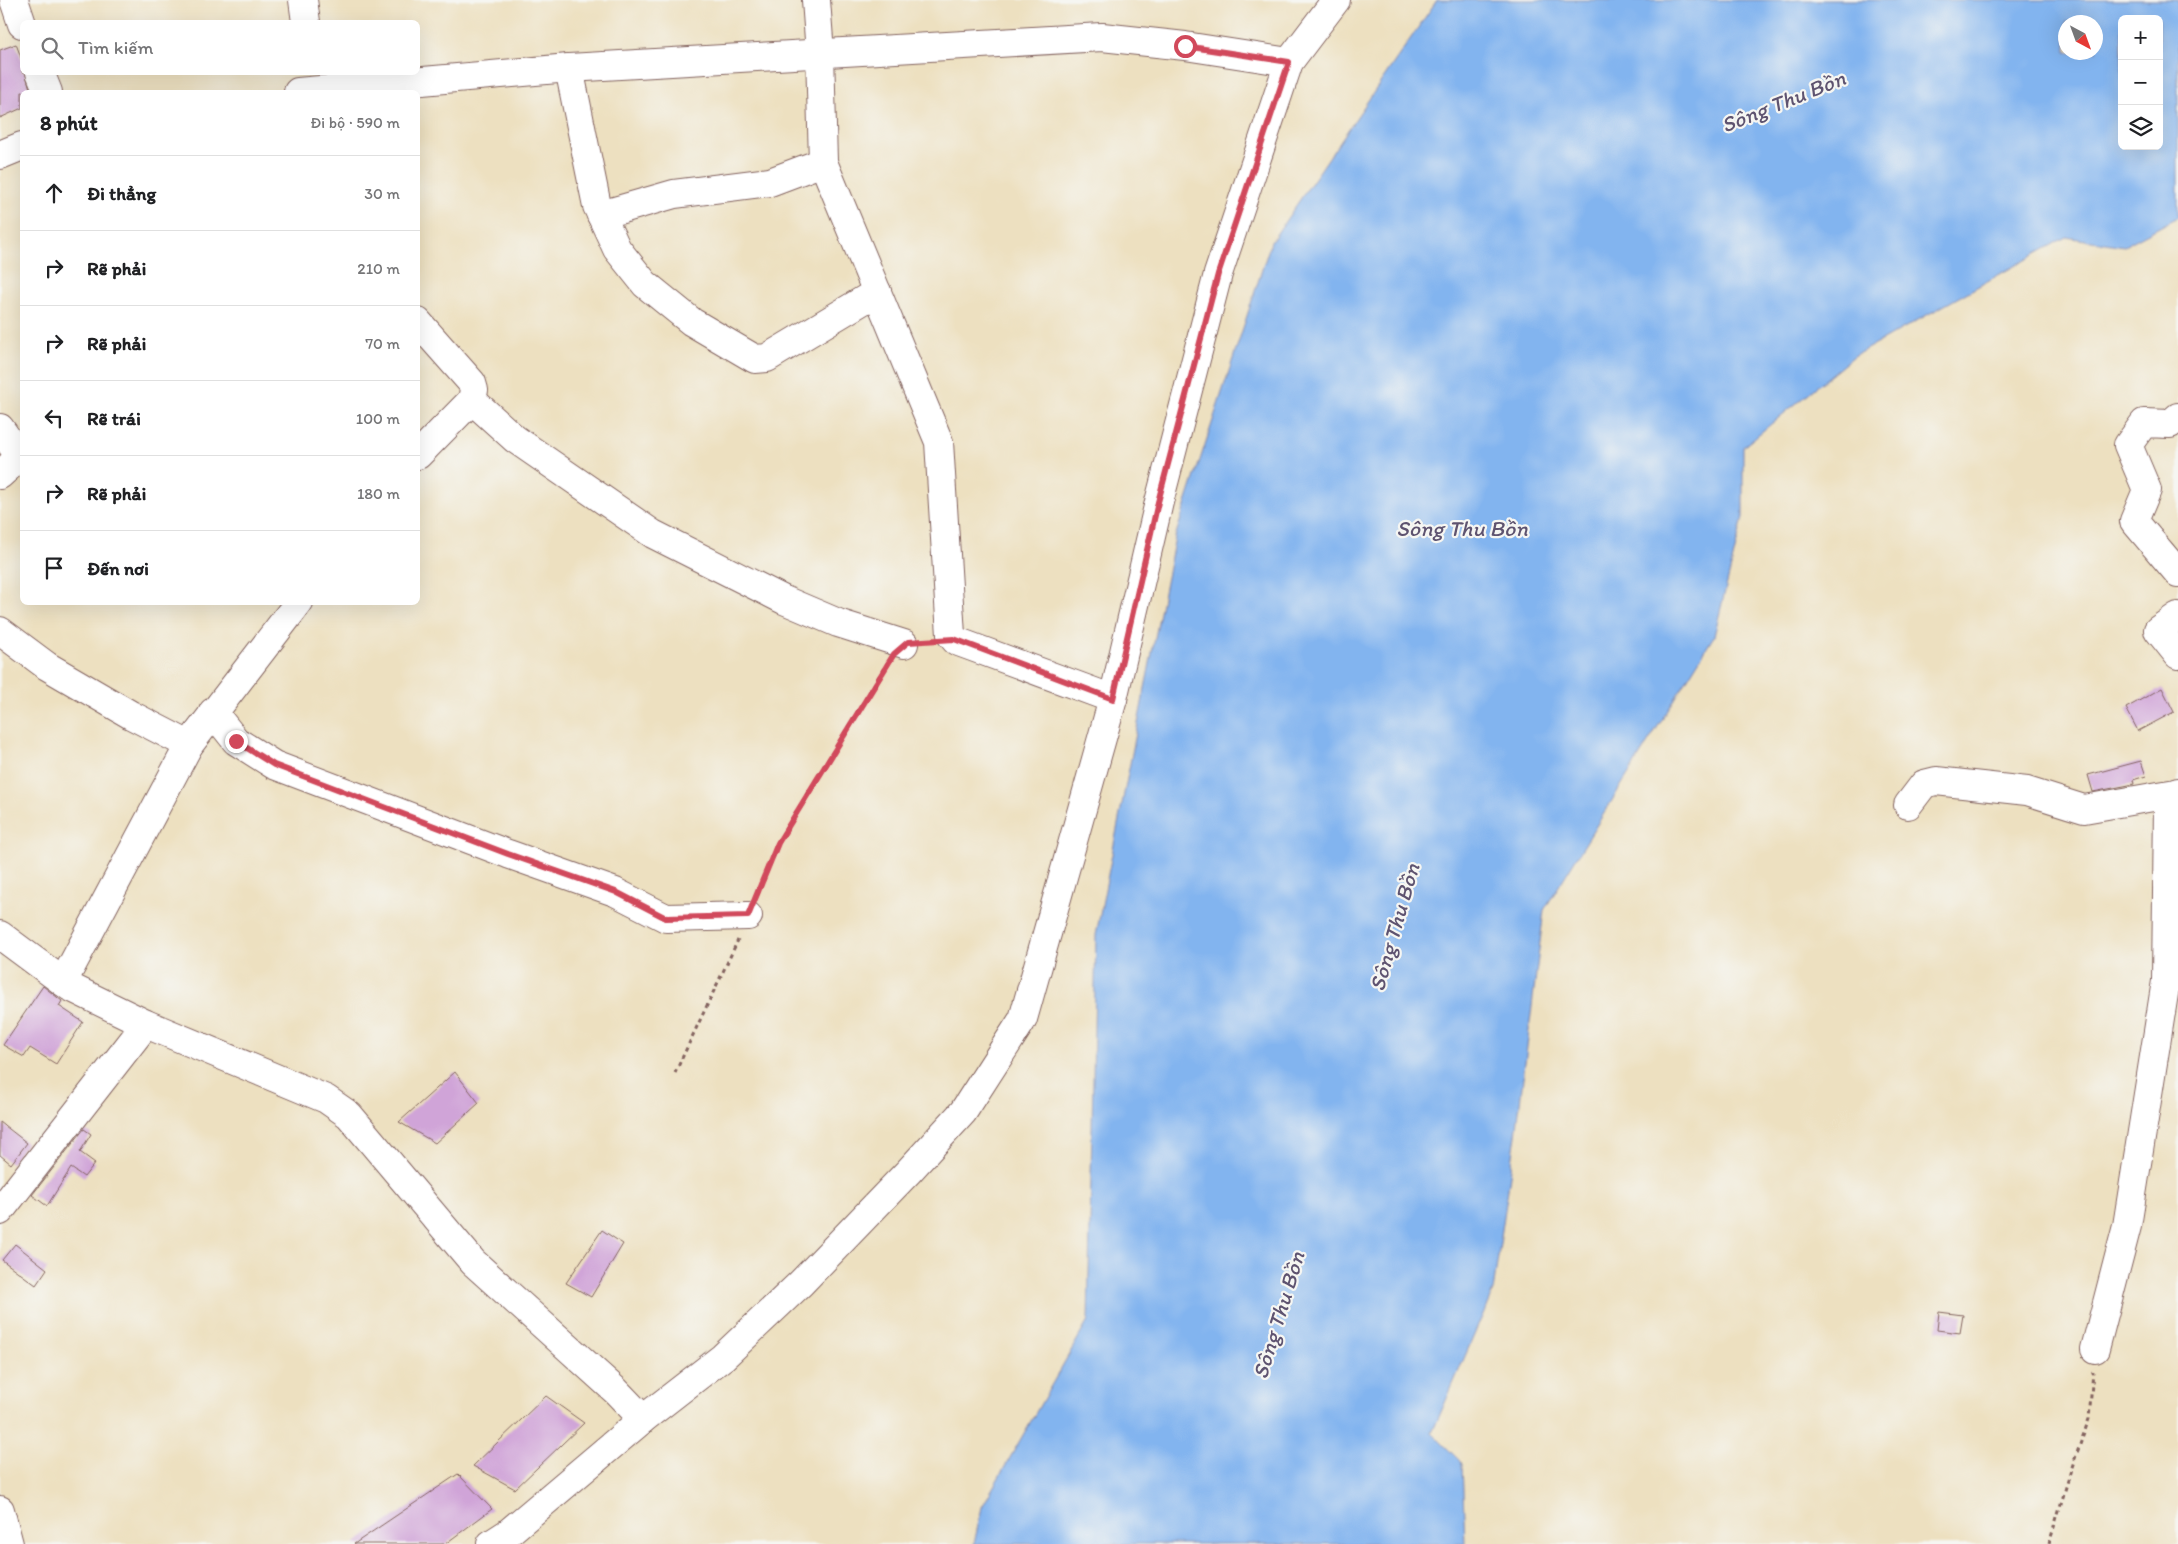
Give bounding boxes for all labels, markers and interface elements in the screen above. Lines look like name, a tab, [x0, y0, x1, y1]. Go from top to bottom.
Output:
north arrow	[2058, 15, 2103, 60]
map controls	[2118, 15, 2163, 150]
button: +	[2118, 15, 2163, 60]
search box	[20, 20, 420, 75]
icon: search	[38, 34, 66, 62]
route start	[1174, 35, 1197, 58]
text: Tìm kiếm	[78, 36, 153, 59]
button: −	[2118, 60, 2163, 105]
water label: Sông Thu Bồn	[1717, 64, 1850, 139]
button: layers	[2118, 105, 2163, 150]
text: 8 phút	[40, 110, 98, 135]
text: Đi bộ · 590 m	[310, 113, 400, 132]
icon: ahead	[40, 179, 68, 207]
text: Đi thẳng	[87, 182, 156, 205]
text: 30 m	[364, 184, 400, 203]
icon: right	[40, 254, 68, 282]
text: Rẽ phải	[87, 257, 146, 280]
text: 210 m	[357, 259, 400, 278]
icon: right	[40, 329, 68, 357]
text: Rẽ phải	[87, 332, 146, 355]
text: 70 m	[365, 334, 400, 353]
icon: left	[40, 404, 68, 432]
text: Rẽ trái	[87, 407, 141, 430]
text: 100 m	[356, 409, 400, 428]
icon: right	[40, 479, 68, 507]
text: Rẽ phải	[87, 482, 146, 505]
text: 180 m	[357, 484, 400, 503]
water label: Sông Thu Bồn	[1396, 515, 1528, 542]
icon: arrive	[40, 554, 68, 582]
text: Đến nơi	[87, 557, 149, 580]
route end	[225, 730, 248, 753]
water label: Sông Thu Bồn	[1363, 860, 1426, 994]
water label: Sông Thu Bồn	[1246, 1248, 1311, 1382]

